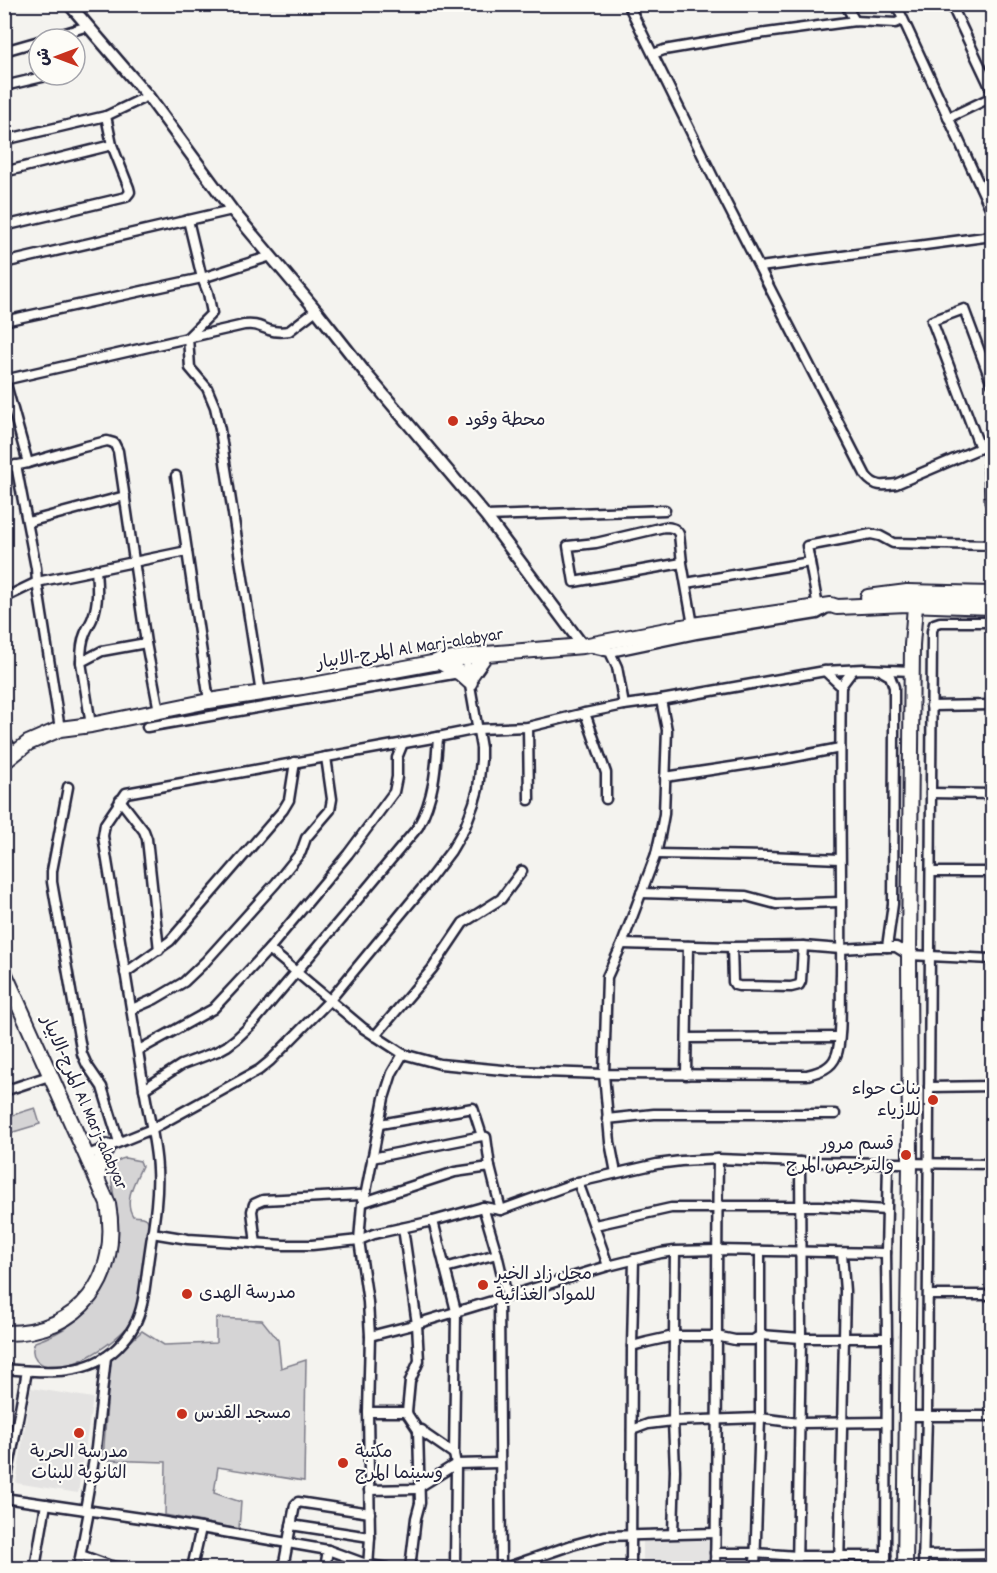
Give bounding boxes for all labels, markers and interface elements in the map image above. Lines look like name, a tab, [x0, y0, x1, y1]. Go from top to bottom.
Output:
north arrow	[27, 27, 87, 87]
text: ش	[33, 48, 56, 66]
place label: محطة وقود	[465, 409, 545, 434]
marker: محطة وقود	[446, 414, 460, 428]
street label: المرج-الابيار Al Marj-alabyar	[313, 623, 505, 677]
street label: المرج-الابيار Al Marj-alabyar	[32, 1010, 133, 1195]
place label: بنات حواء للازياء	[852, 1078, 921, 1124]
marker: بنات حواء للازياء	[926, 1093, 940, 1107]
place label: قسم مرور والترخيص المرج	[786, 1133, 894, 1179]
marker: قسم مرور والترخيص المرج	[899, 1148, 913, 1162]
place label: محل زاد الخير للمواد الغذائية	[493, 1263, 595, 1309]
marker: محل زاد الخير للمواد الغذائية	[476, 1278, 490, 1292]
place label: مدرسة الهدى	[199, 1282, 296, 1307]
marker: مدرسة الهدى	[180, 1287, 194, 1301]
place label: مسجد القدس	[194, 1402, 291, 1427]
marker: مسجد القدس	[175, 1407, 189, 1421]
marker: مدرسة الحرية الثانوية للبنات	[72, 1426, 86, 1440]
place label: مدرسة الحرية الثانوية للبنات	[30, 1441, 128, 1487]
place label: مكتبة وسينما المرج	[355, 1441, 443, 1487]
marker: مكتبة وسينما المرج	[336, 1456, 350, 1470]

